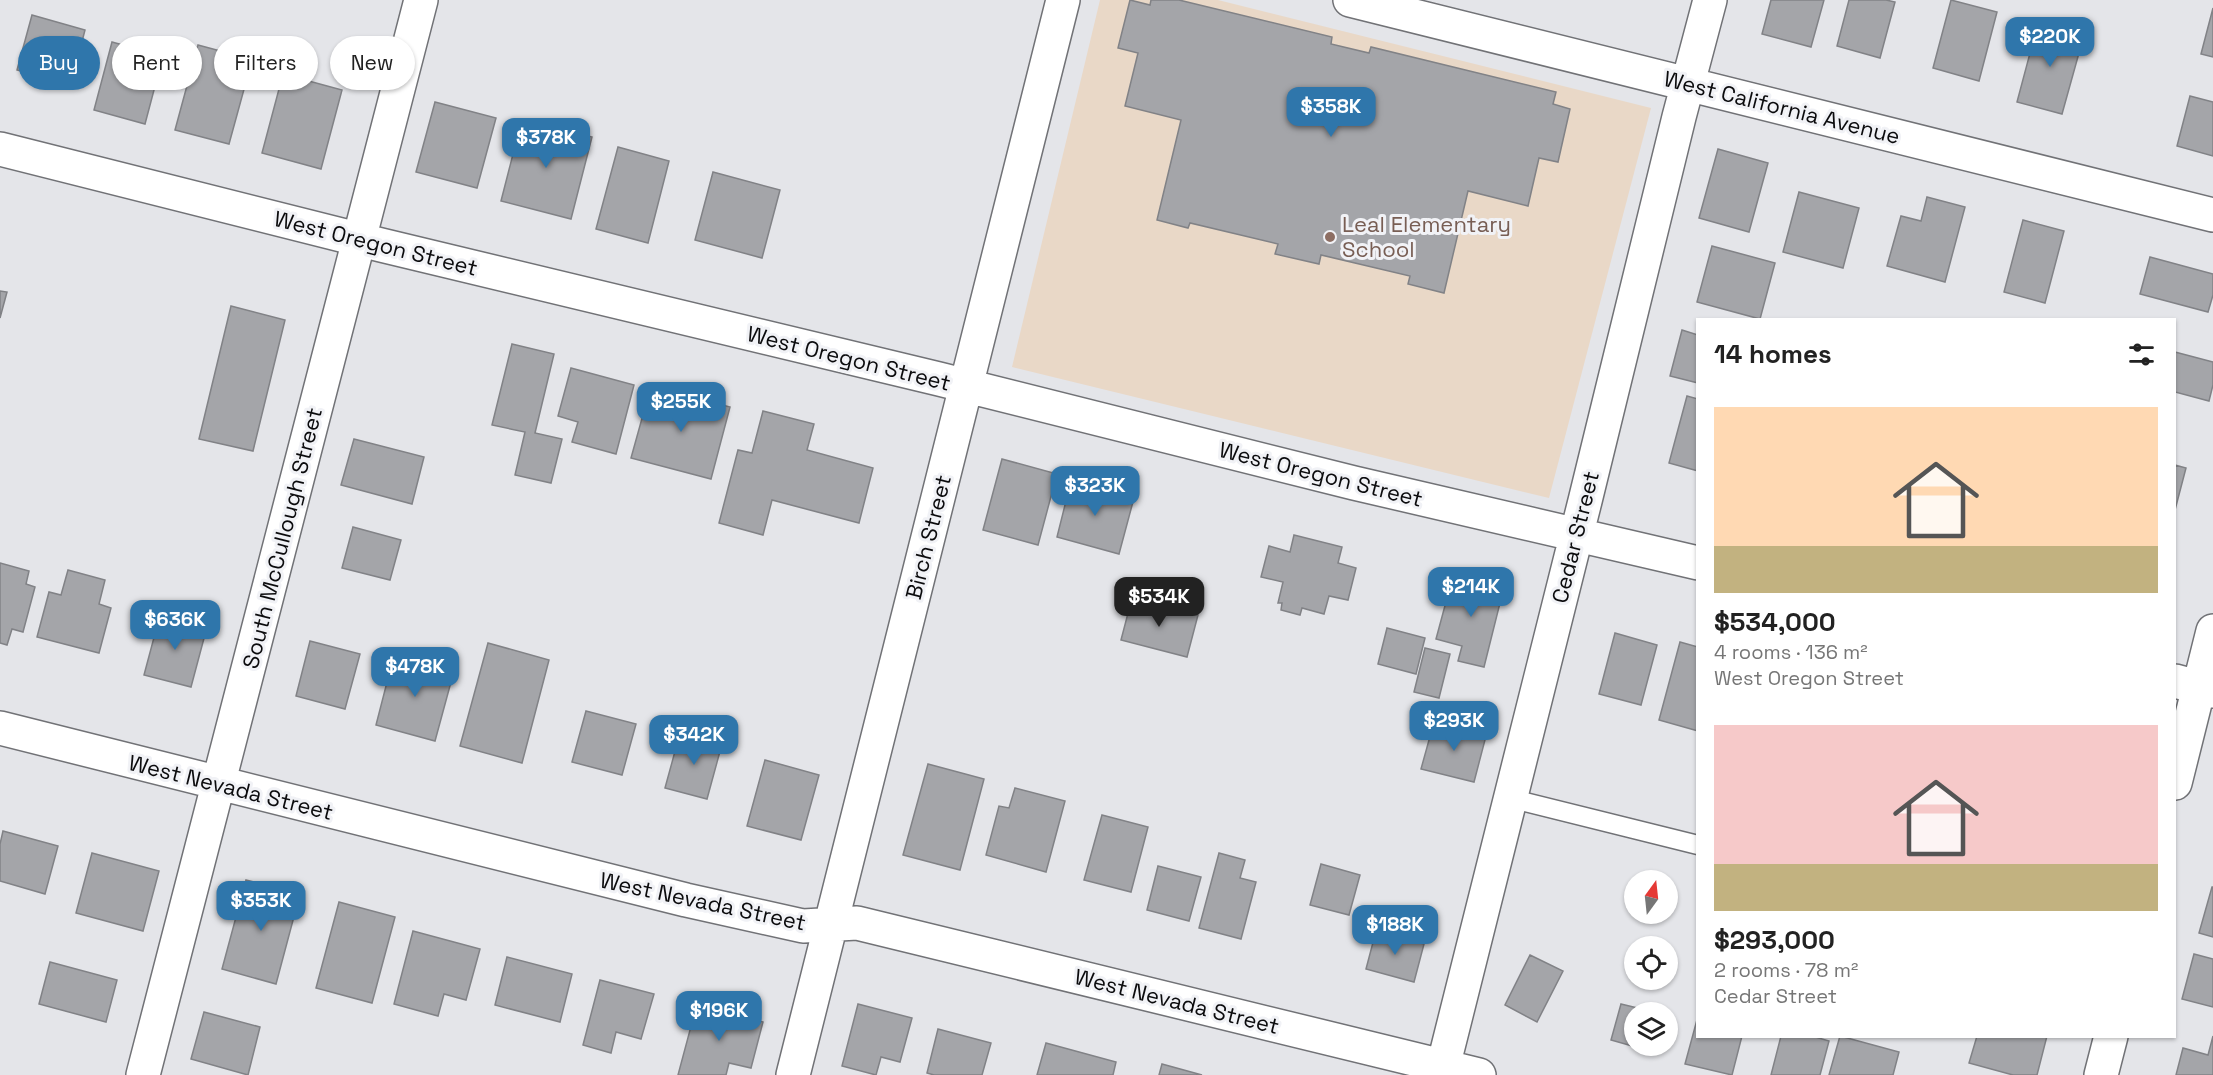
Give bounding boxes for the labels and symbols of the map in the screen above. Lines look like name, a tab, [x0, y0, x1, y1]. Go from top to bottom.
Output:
pin: $220K	[2008, 17, 2092, 68]
street label: West California Avenue	[1661, 64, 1903, 150]
pin: $358K	[1289, 87, 1373, 138]
pin: $378K	[504, 118, 588, 169]
street label: West Oregon Street	[271, 204, 481, 282]
place label: Leal Elementary School	[1342, 210, 1511, 263]
marker: Leal Elementary School	[1323, 230, 1337, 244]
street label: West Oregon Street	[744, 319, 954, 397]
pin: $255K	[639, 382, 723, 433]
street label: South McCullough Street	[236, 405, 328, 671]
street label: West Oregon Street	[1216, 435, 1426, 513]
pin: $323K	[1053, 466, 1137, 517]
street label: Cedar Street	[1545, 468, 1605, 606]
street label: Birch Street	[899, 472, 957, 602]
pin: $214K	[1429, 567, 1513, 618]
pin: $534K	[1117, 577, 1201, 628]
pin: $636K	[133, 600, 217, 651]
pin: $478K	[373, 647, 457, 698]
pin: $293K	[1412, 701, 1496, 752]
pin: $342K	[652, 715, 736, 766]
street label: West Nevada Street	[126, 748, 336, 826]
street label: West Nevada Street	[597, 865, 809, 937]
north arrow	[1624, 870, 1678, 924]
pin: $353K	[219, 881, 303, 932]
pin: $188K	[1353, 905, 1437, 956]
street label: West Nevada Street	[1072, 962, 1282, 1040]
pin: $196K	[677, 991, 761, 1042]

